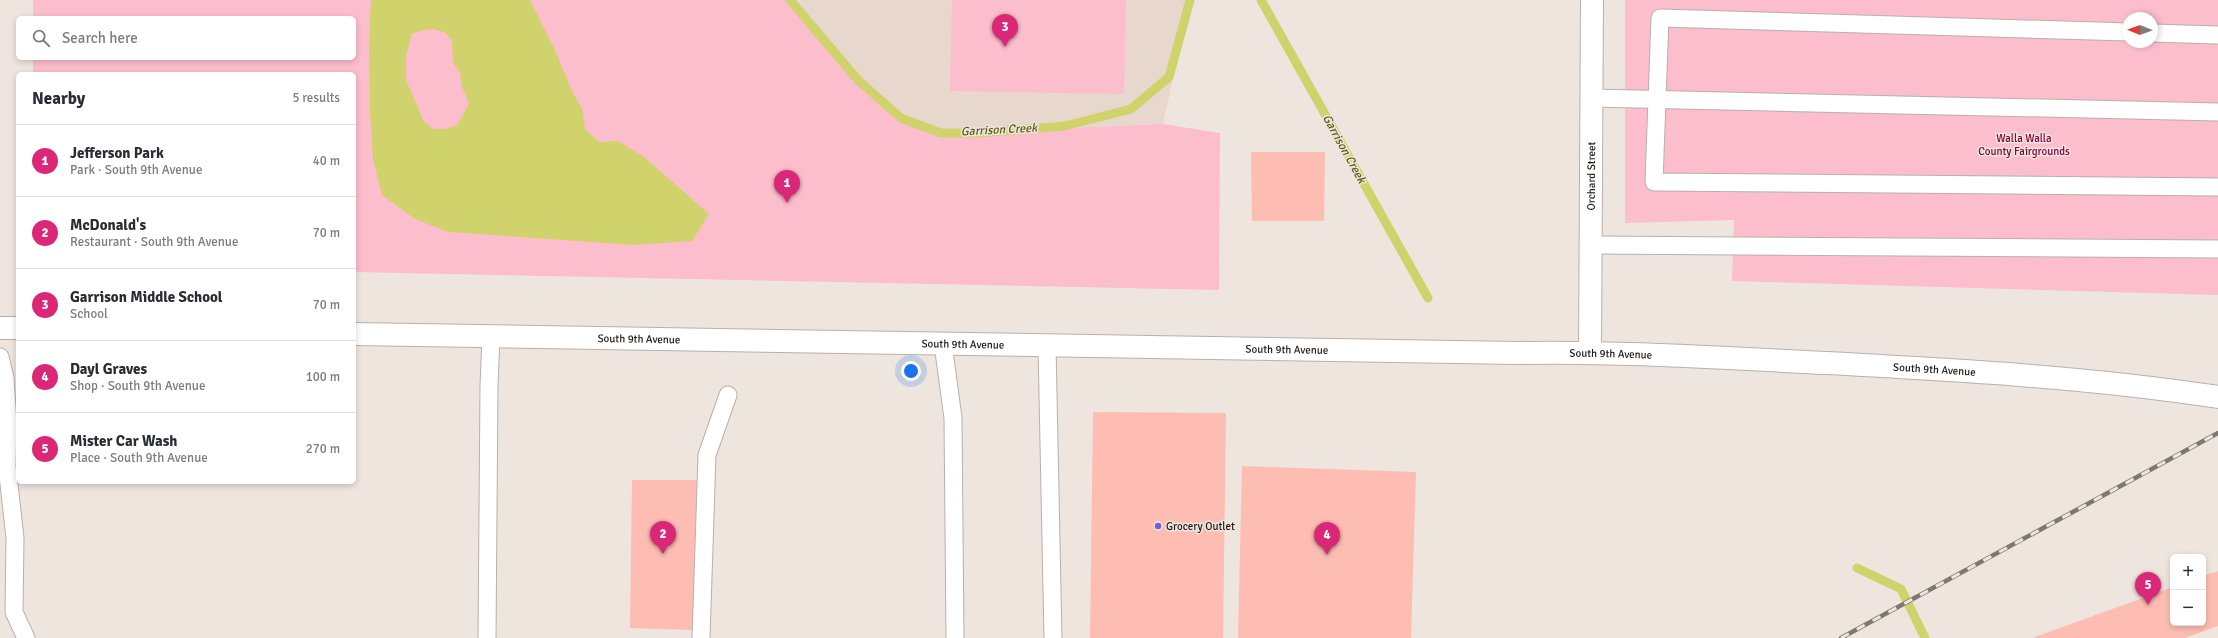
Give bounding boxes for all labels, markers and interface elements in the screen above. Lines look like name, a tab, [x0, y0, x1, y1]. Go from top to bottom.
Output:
north arrow	[2122, 12, 2158, 48]
pin: 3	[992, 14, 1018, 47]
search box	[16, 16, 356, 60]
icon: search	[30, 27, 52, 49]
text: Search here	[62, 29, 138, 47]
text: Nearby	[32, 88, 85, 109]
text: 5 results	[292, 90, 340, 106]
water label: Garrison Creek	[1319, 112, 1370, 187]
water label: Garrison Creek	[961, 120, 1038, 139]
park label: Walla Walla County Fairgrounds	[1978, 132, 2070, 158]
street label: Orchard Street	[1584, 141, 1598, 210]
text: Jefferson Park	[70, 144, 164, 162]
text: 1	[41, 153, 49, 169]
text: 40 m	[313, 153, 340, 169]
text: Park · South 9th Avenue	[70, 162, 202, 178]
pin: 1	[774, 170, 800, 203]
text: McDonald's	[70, 216, 146, 234]
text: 2	[41, 225, 49, 241]
text: 70 m	[313, 225, 340, 241]
text: Restaurant · South 9th Avenue	[70, 234, 238, 250]
text: Garrison Middle School	[70, 288, 223, 306]
text: 3	[41, 297, 49, 313]
text: 70 m	[313, 297, 340, 313]
text: School	[70, 306, 108, 322]
street label: South 9th Avenue	[597, 331, 681, 346]
street label: South 9th Avenue	[921, 337, 1004, 351]
street label: South 9th Avenue	[1245, 342, 1328, 356]
street label: South 9th Avenue	[1569, 346, 1652, 361]
text: Dayl Graves	[70, 360, 147, 378]
street label: South 9th Avenue	[1893, 360, 1976, 378]
your location	[901, 361, 921, 381]
text: 4	[41, 369, 49, 385]
text: 100 m	[306, 369, 340, 385]
text: Shop · South 9th Avenue	[70, 378, 205, 394]
text: Mister Car Wash	[70, 432, 177, 450]
text: 5	[41, 441, 49, 457]
text: 270 m	[306, 441, 340, 457]
text: Place · South 9th Avenue	[70, 450, 208, 466]
place label: Grocery Outlet	[1166, 520, 1235, 533]
pin: 2	[650, 521, 676, 554]
marker: Grocery Outlet	[1153, 521, 1163, 531]
pin: 4	[1314, 522, 1340, 555]
map controls	[2170, 554, 2206, 626]
button: +	[2170, 554, 2206, 590]
pin: 5	[2135, 572, 2161, 605]
button: −	[2170, 590, 2206, 626]

